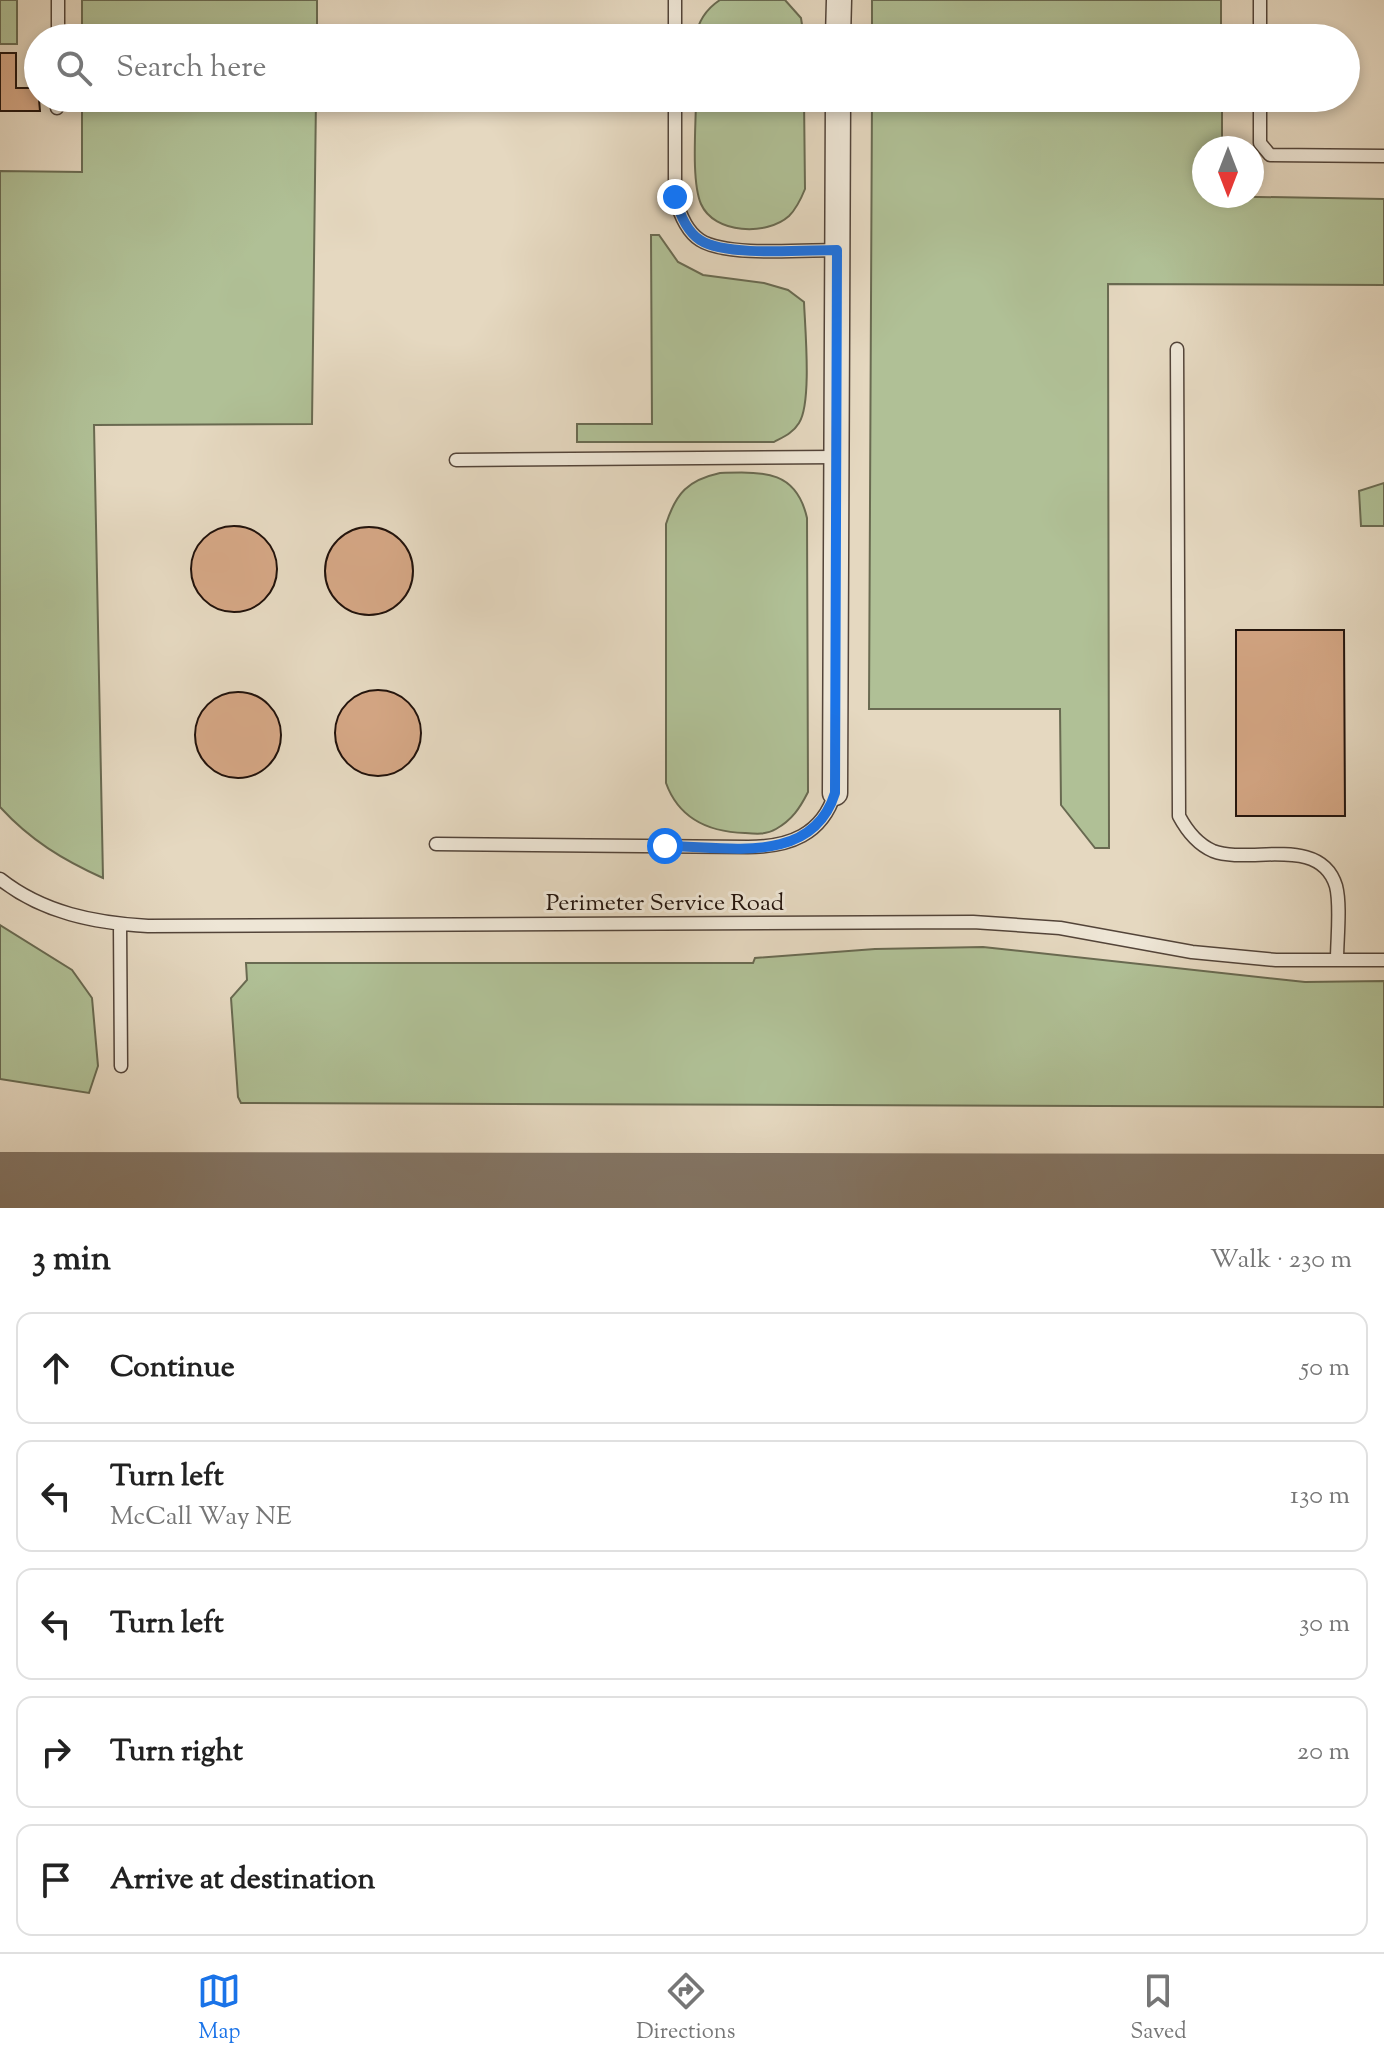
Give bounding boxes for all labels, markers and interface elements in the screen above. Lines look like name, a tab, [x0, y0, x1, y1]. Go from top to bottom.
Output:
search box	[24, 24, 1360, 112]
icon: search	[52, 46, 96, 90]
text: Search here	[116, 47, 266, 90]
north arrow	[1192, 136, 1264, 208]
route end	[657, 179, 693, 215]
route start	[647, 828, 683, 864]
street label: Perimeter Service Road	[546, 887, 785, 921]
text: 3 min	[32, 1236, 111, 1285]
text: Walk · 230 m	[1210, 1242, 1352, 1279]
icon: ahead	[34, 1346, 78, 1390]
text: Continue	[110, 1347, 235, 1390]
text: 50 m	[1300, 1350, 1350, 1387]
text: Turn left	[110, 1456, 224, 1499]
icon: left	[34, 1474, 78, 1518]
text: 130 m	[1290, 1478, 1350, 1515]
text: McCall Way NE	[110, 1499, 292, 1536]
icon: left	[34, 1602, 78, 1646]
text: Turn left	[110, 1603, 224, 1646]
text: 30 m	[1299, 1606, 1350, 1643]
icon: right	[34, 1730, 78, 1774]
text: Turn right	[110, 1731, 243, 1774]
text: 20 m	[1297, 1734, 1350, 1771]
icon: arrive	[34, 1858, 78, 1902]
text: Arrive at destination	[110, 1859, 375, 1902]
tab: Map	[197, 1969, 241, 2049]
tab: Directions	[636, 1969, 735, 2049]
tab: Saved	[1130, 1969, 1187, 2049]

